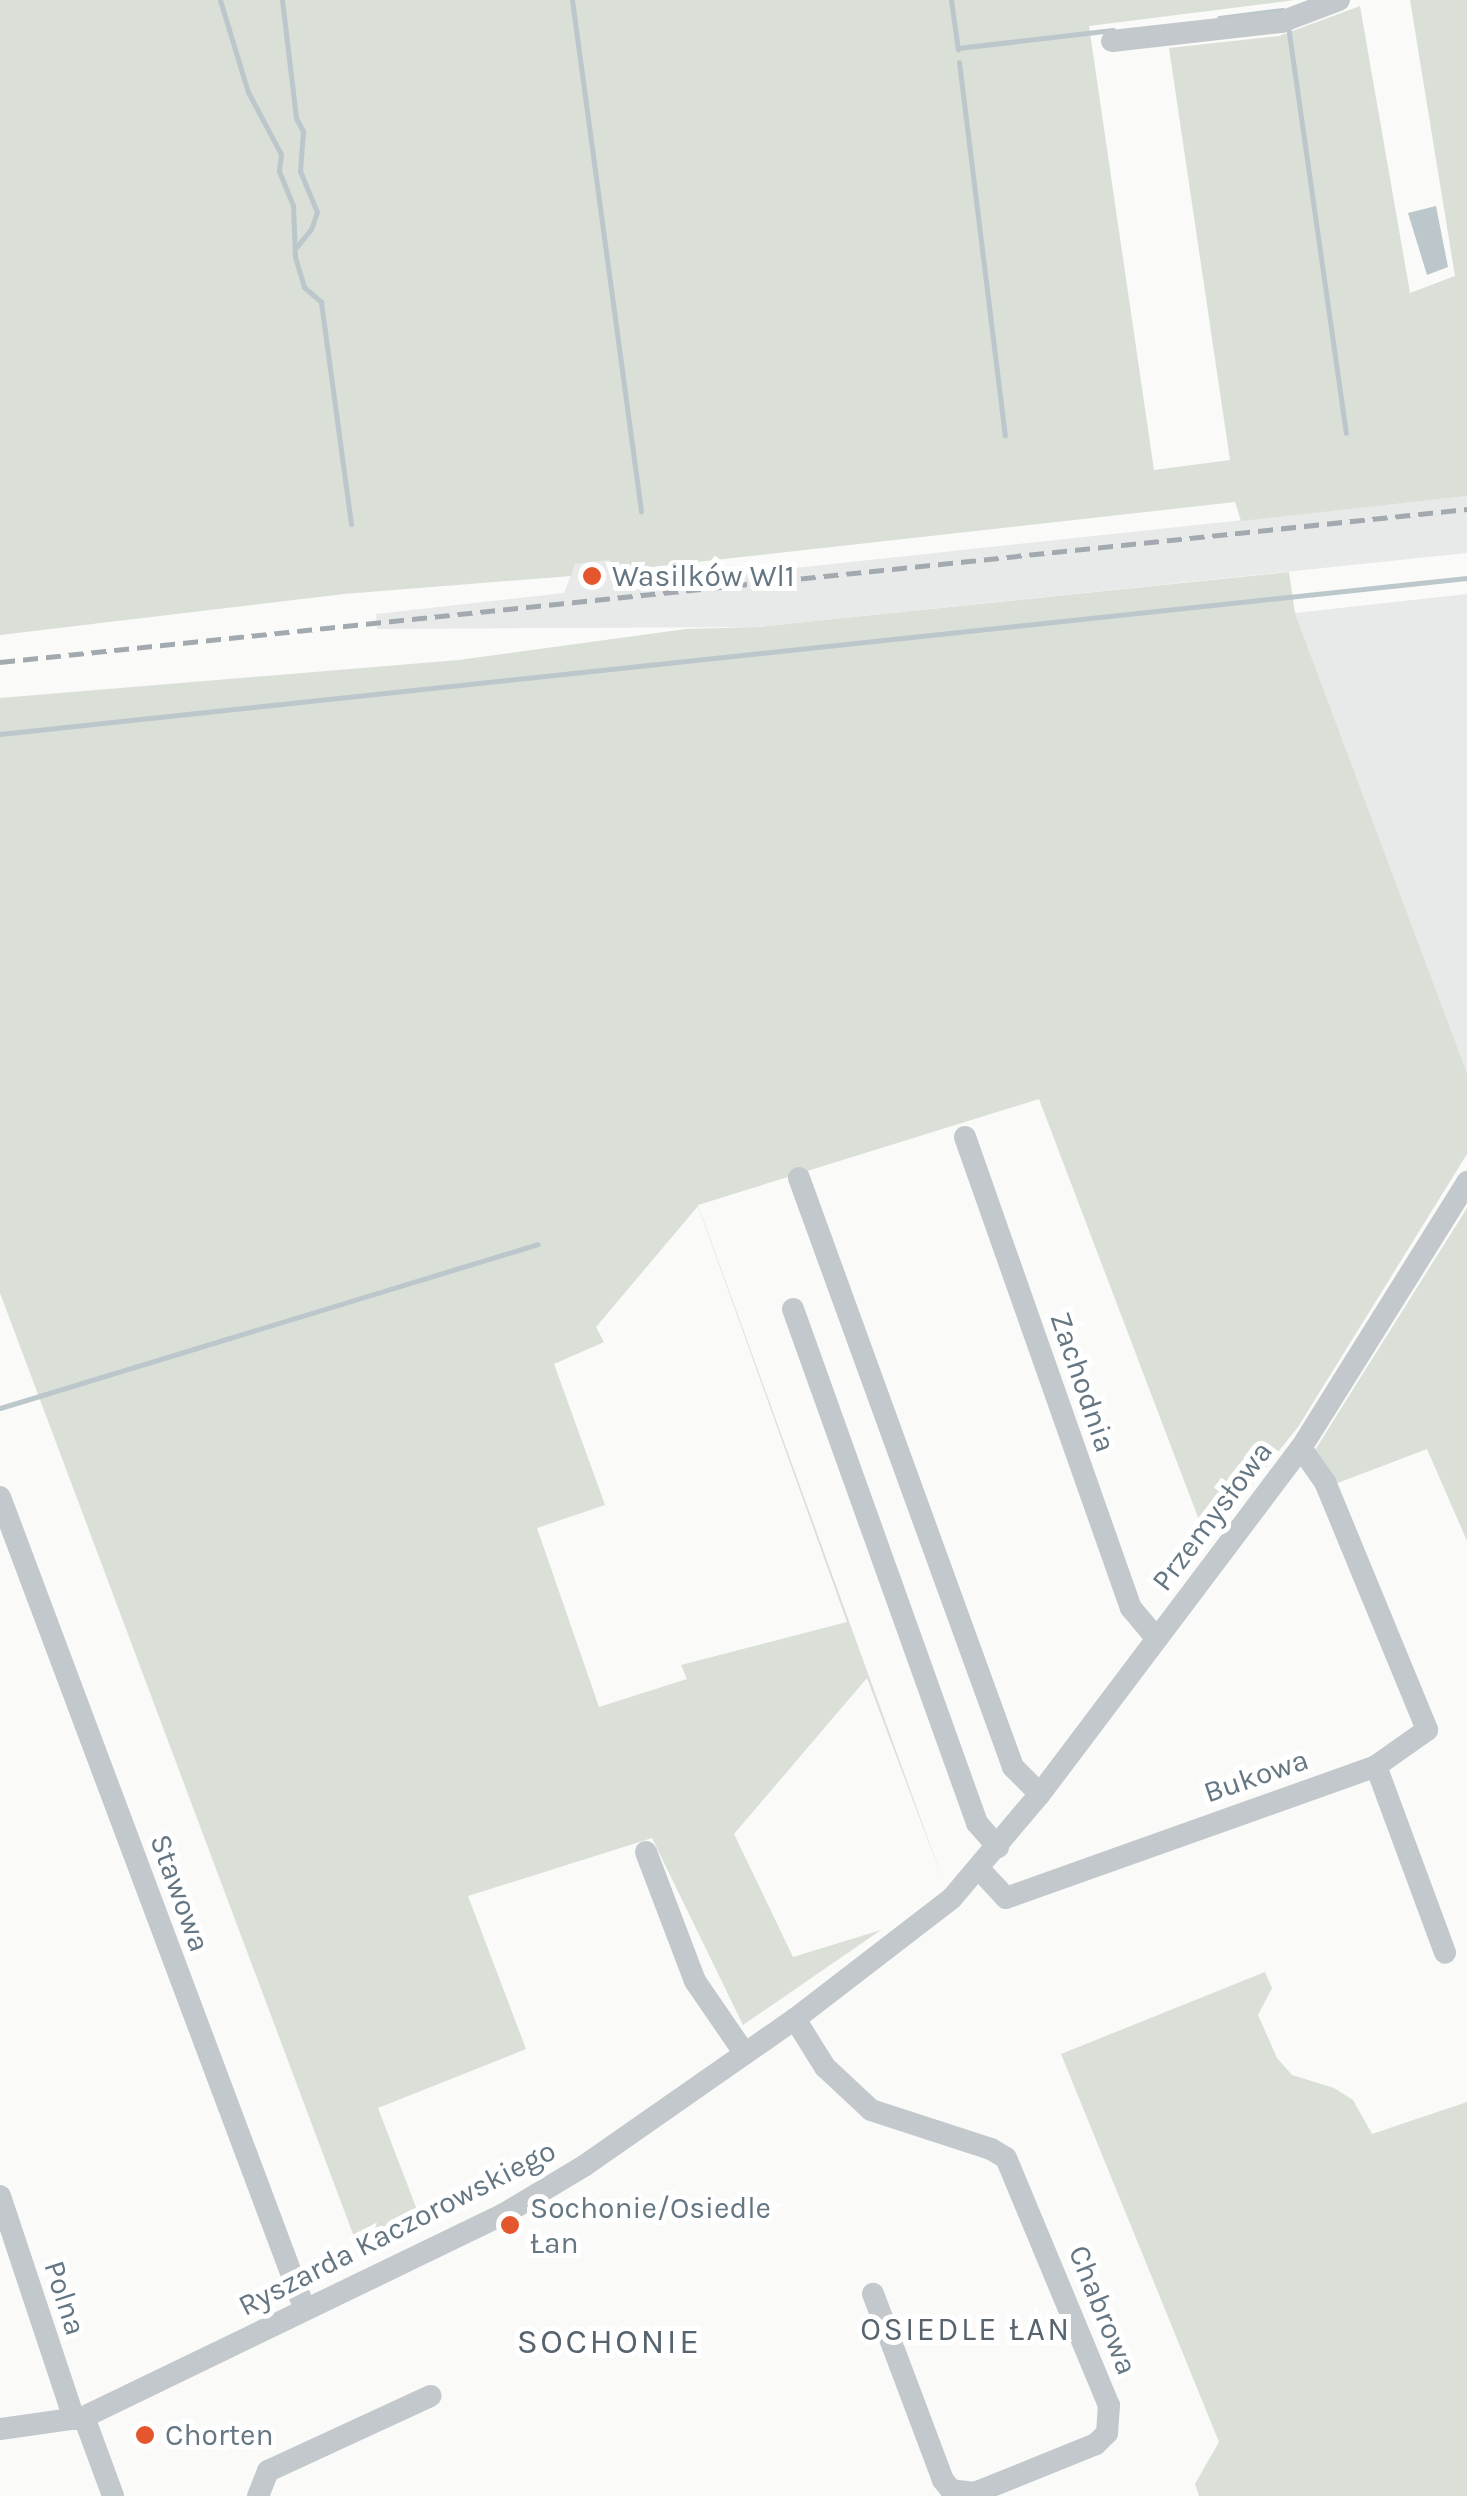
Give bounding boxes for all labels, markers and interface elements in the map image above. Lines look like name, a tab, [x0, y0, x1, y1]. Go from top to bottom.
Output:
place label: Wasilków Wl1	[612, 558, 795, 594]
marker: Wasilków Wl1	[581, 565, 603, 587]
street label: Zachodnia	[1042, 1307, 1124, 1457]
street label: Przemysłowa	[1144, 1434, 1280, 1598]
street label: Bukowa	[1199, 1741, 1313, 1811]
street label: Stawowa	[142, 1829, 218, 1957]
street label: Ryszarda Kaczorowskiego	[232, 2132, 562, 2324]
place label: Sochonie/Osiedle Łan	[530, 2190, 771, 2260]
marker: Sochonie/Osiedle Łan	[499, 2214, 521, 2236]
street label: Chabrowa	[1061, 2240, 1145, 2380]
street label: Polna	[36, 2256, 94, 2340]
district label: OSIEDLE ŁAN	[860, 2311, 1072, 2349]
district label: SOCHONIE	[517, 2321, 701, 2363]
place label: Chorten	[165, 2417, 274, 2453]
marker: Chorten	[134, 2424, 156, 2446]

